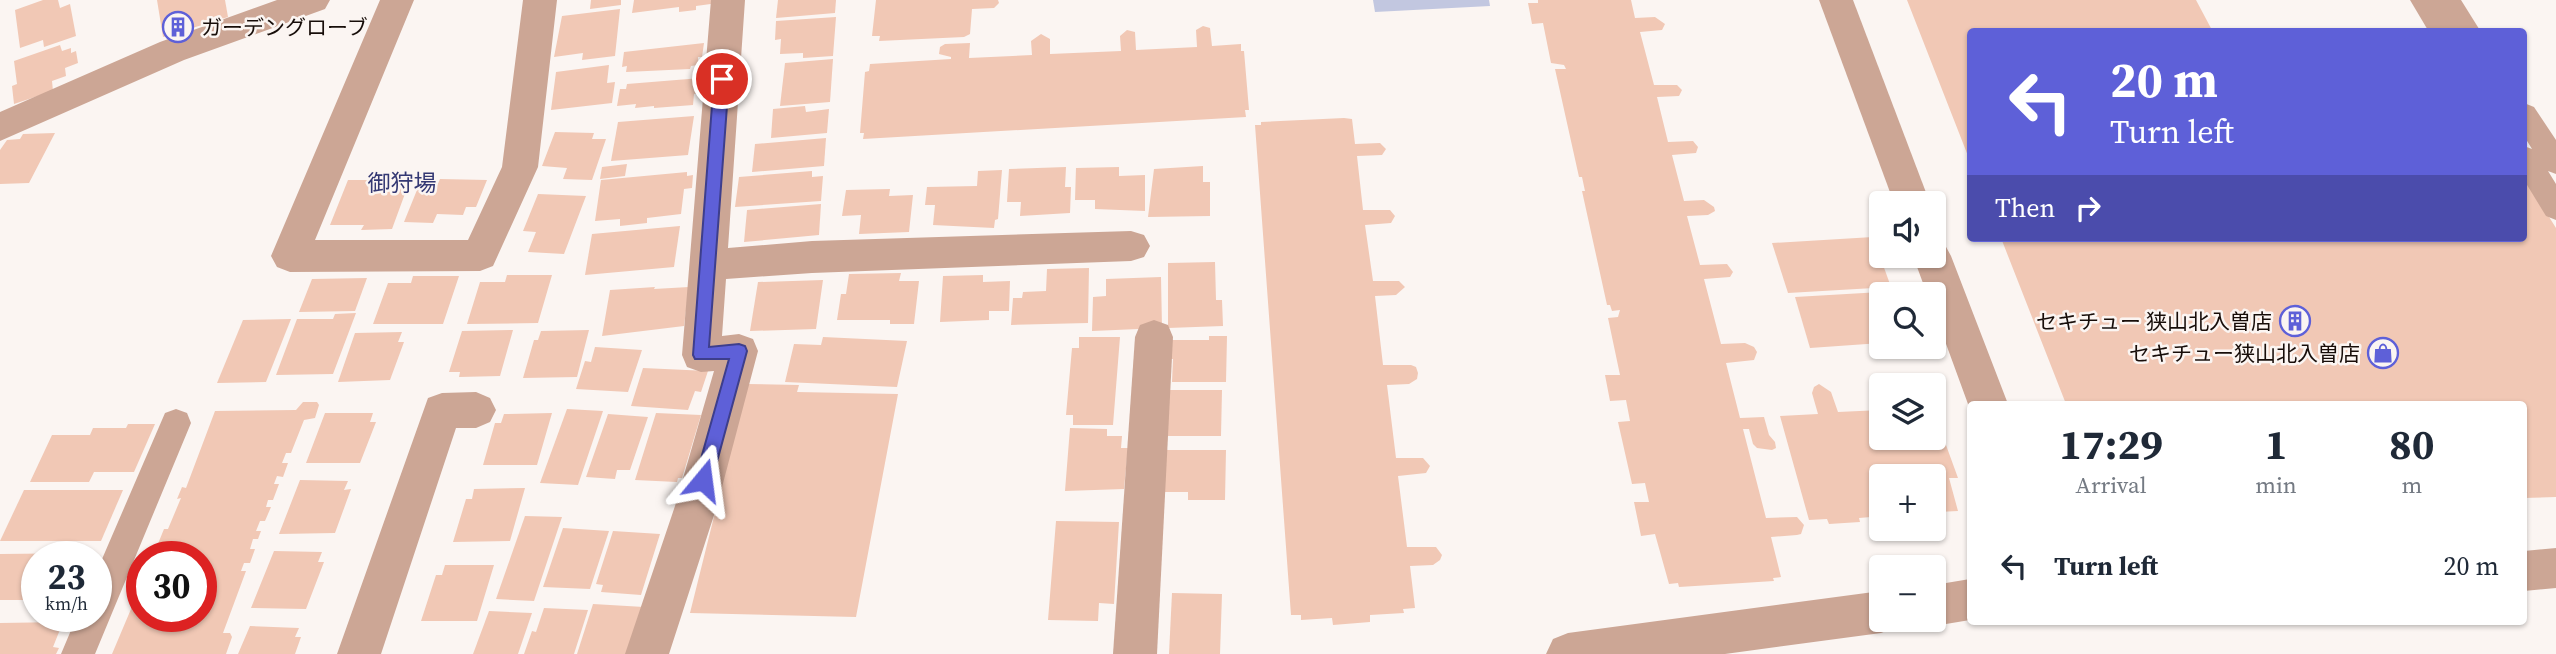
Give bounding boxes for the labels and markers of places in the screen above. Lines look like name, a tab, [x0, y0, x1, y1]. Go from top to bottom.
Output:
building icon: ガーデングローブ	[161, 10, 195, 44]
place label: ガーデングローブ	[201, 13, 368, 42]
pin	[692, 49, 752, 109]
building icon: セキチュー 狭山北入曽店	[2278, 304, 2312, 338]
place label: セキチュー 狭山北入曽店	[2036, 307, 2272, 336]
shop icon: セキチュー狭山北入曽店	[2366, 336, 2400, 370]
place label: セキチュー狭山北入曽店	[2129, 339, 2360, 368]

